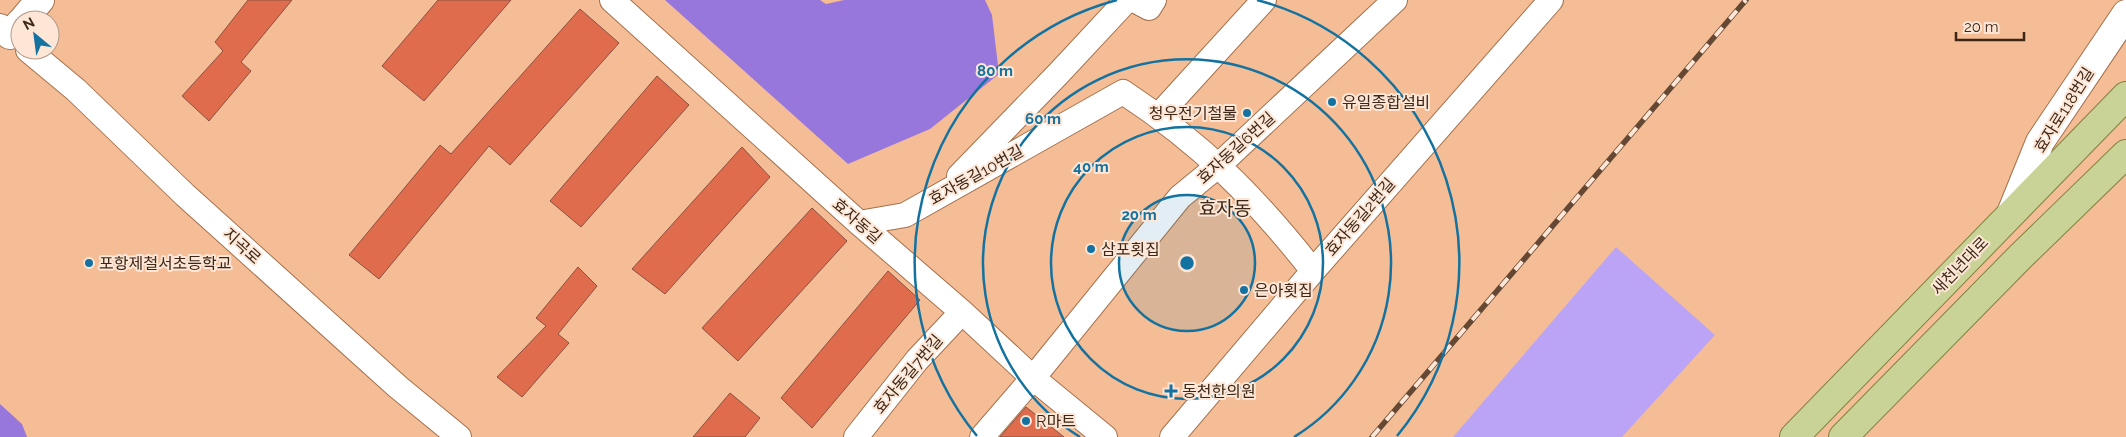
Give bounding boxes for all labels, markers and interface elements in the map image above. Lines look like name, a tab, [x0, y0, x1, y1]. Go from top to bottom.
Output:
north arrow	[10, 10, 60, 60]
scale bar	[1956, 10, 2024, 42]
text: N	[20, 14, 37, 33]
text: 20 m	[1964, 18, 1999, 36]
text: 80 m	[977, 62, 1013, 80]
street label: 효자로118번길	[2030, 64, 2098, 156]
place label: 유일종합설비	[1342, 93, 1430, 112]
marker: 유일종합설비	[1326, 96, 1338, 108]
place label: 청우전기철물	[1149, 104, 1237, 123]
marker: 청우전기철물	[1241, 107, 1253, 119]
street label: 효자동길6번길	[1193, 108, 1279, 188]
text: 60 m	[1025, 110, 1061, 128]
street label: 효자동길10번길	[925, 141, 1027, 209]
text: 40 m	[1073, 158, 1109, 176]
street label: 효자동길2번길	[1321, 174, 1399, 260]
street label: 효자동길	[829, 195, 885, 247]
district label: 효자동	[1199, 197, 1251, 219]
text: 20 m	[1121, 206, 1157, 224]
street label: 지곡로	[219, 224, 265, 268]
street label: 새천년대로	[1928, 233, 1993, 299]
place label: 삼포횟집	[1101, 240, 1160, 259]
marker: 삼포횟집	[1085, 243, 1097, 255]
place label: 포항제철서초등학교	[99, 254, 231, 273]
centre of rings	[1178, 254, 1196, 272]
marker: 포항제철서초등학교	[83, 257, 95, 269]
place label: 은아횟집	[1254, 281, 1313, 300]
marker: 은아횟집	[1238, 284, 1250, 296]
street label: 효자동길7번길	[870, 331, 946, 417]
place label: 동천한의원	[1182, 382, 1256, 401]
marker: 동천한의원	[1164, 384, 1178, 398]
place label: R마트	[1036, 412, 1076, 431]
marker: R마트	[1020, 415, 1032, 427]

